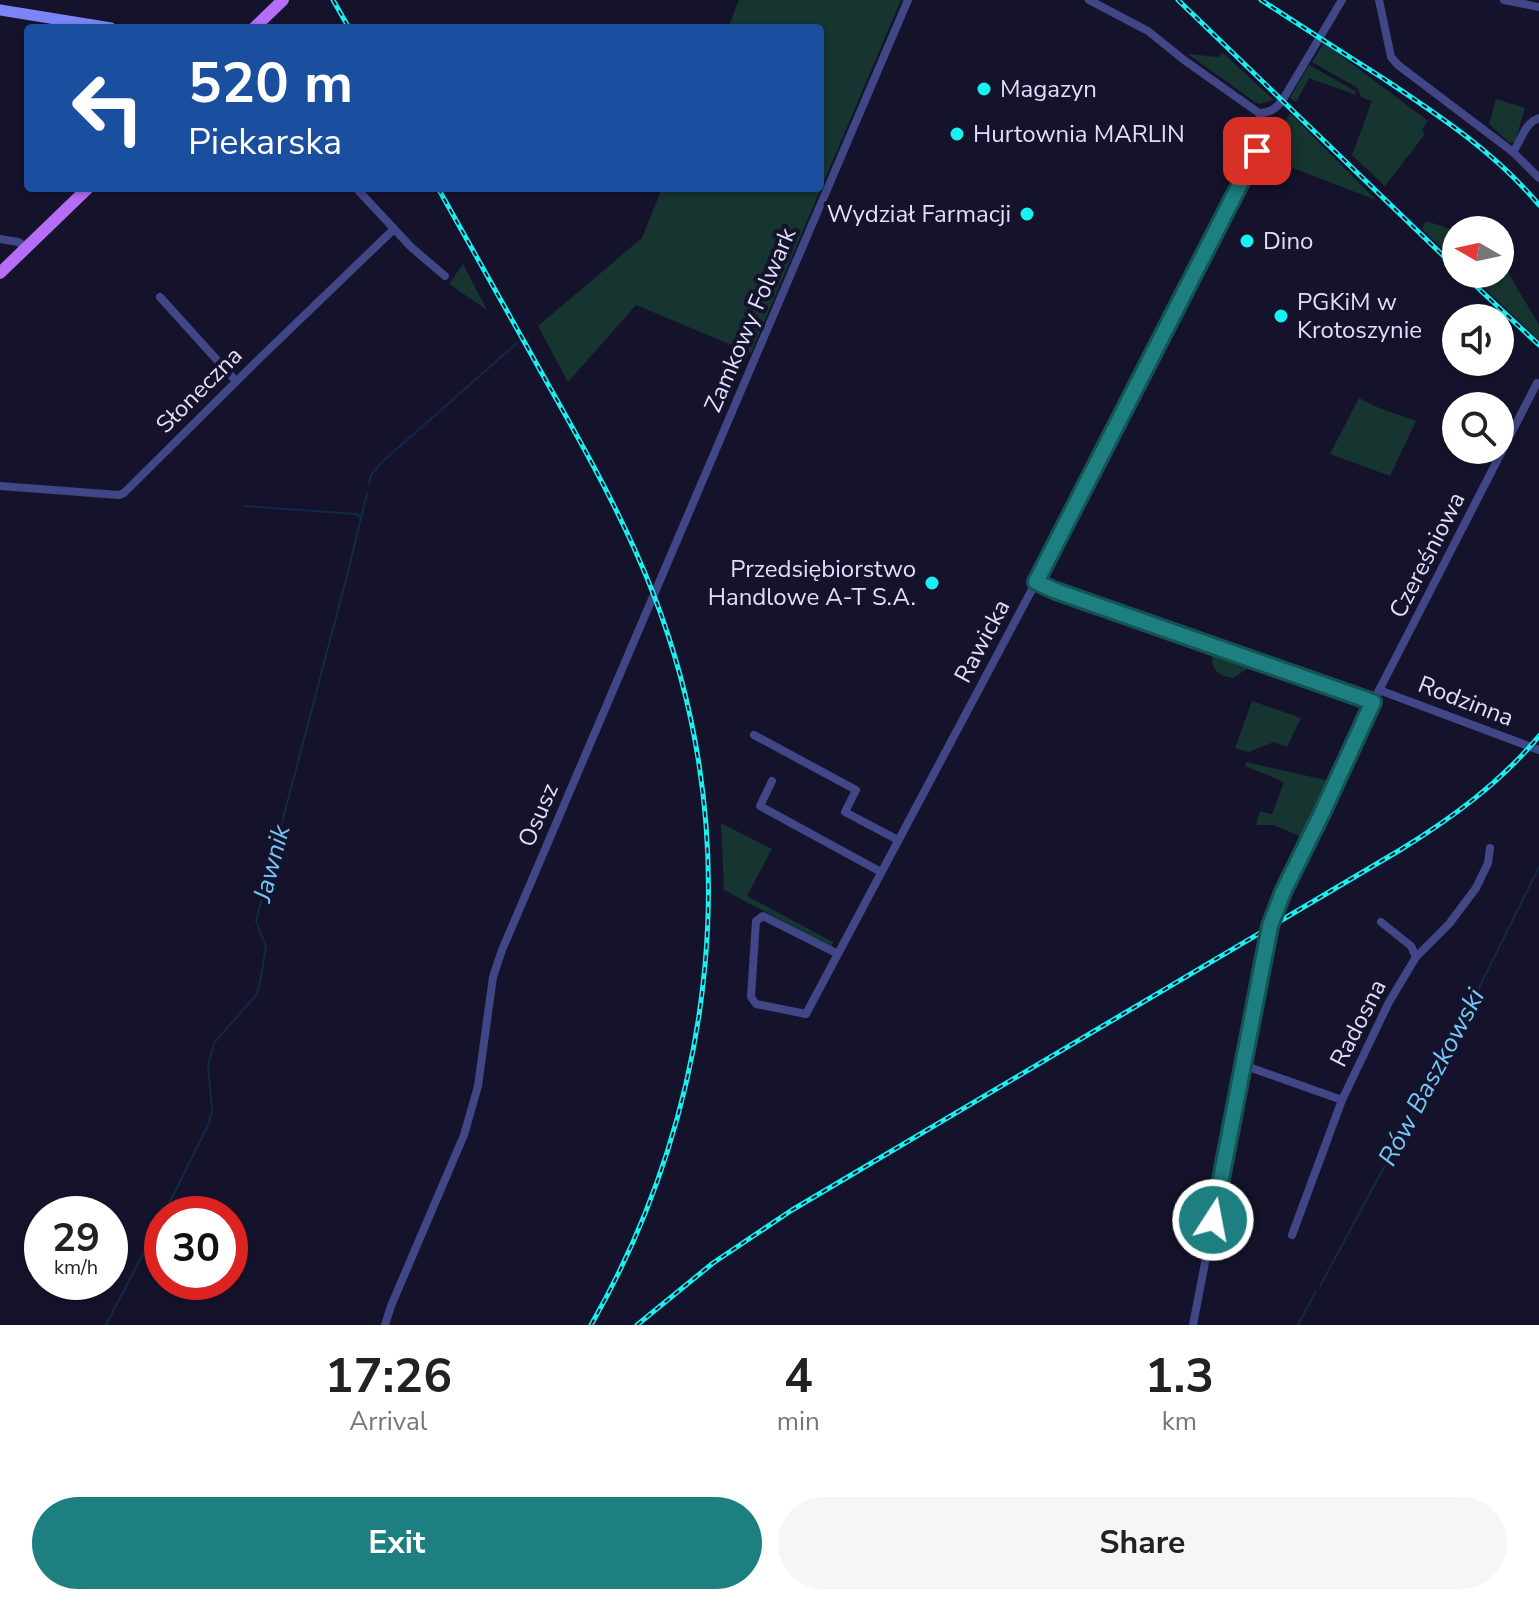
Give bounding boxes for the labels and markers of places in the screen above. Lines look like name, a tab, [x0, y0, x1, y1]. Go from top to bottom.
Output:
place label: Magazyn	[1000, 73, 1097, 105]
marker: Magazyn	[975, 80, 993, 98]
pin	[1223, 117, 1291, 185]
place label: Hurtownia MARLIN	[973, 118, 1185, 150]
marker: Hurtownia MARLIN	[948, 125, 966, 143]
place label: Wydział Farmacji	[827, 198, 1011, 230]
marker: Wydział Farmacji	[1018, 205, 1036, 223]
place label: Dino	[1263, 225, 1313, 257]
marker: Dino	[1238, 232, 1256, 250]
place label: PGKiM w Krotoszynie	[1297, 286, 1422, 346]
marker: PGKiM w Krotoszynie	[1272, 307, 1290, 325]
place label: Przedsiębiorstwo Handlowe A-T S.A.	[708, 553, 916, 613]
marker: Przedsiębiorstwo Handlowe A-T S.A.	[923, 574, 941, 592]

